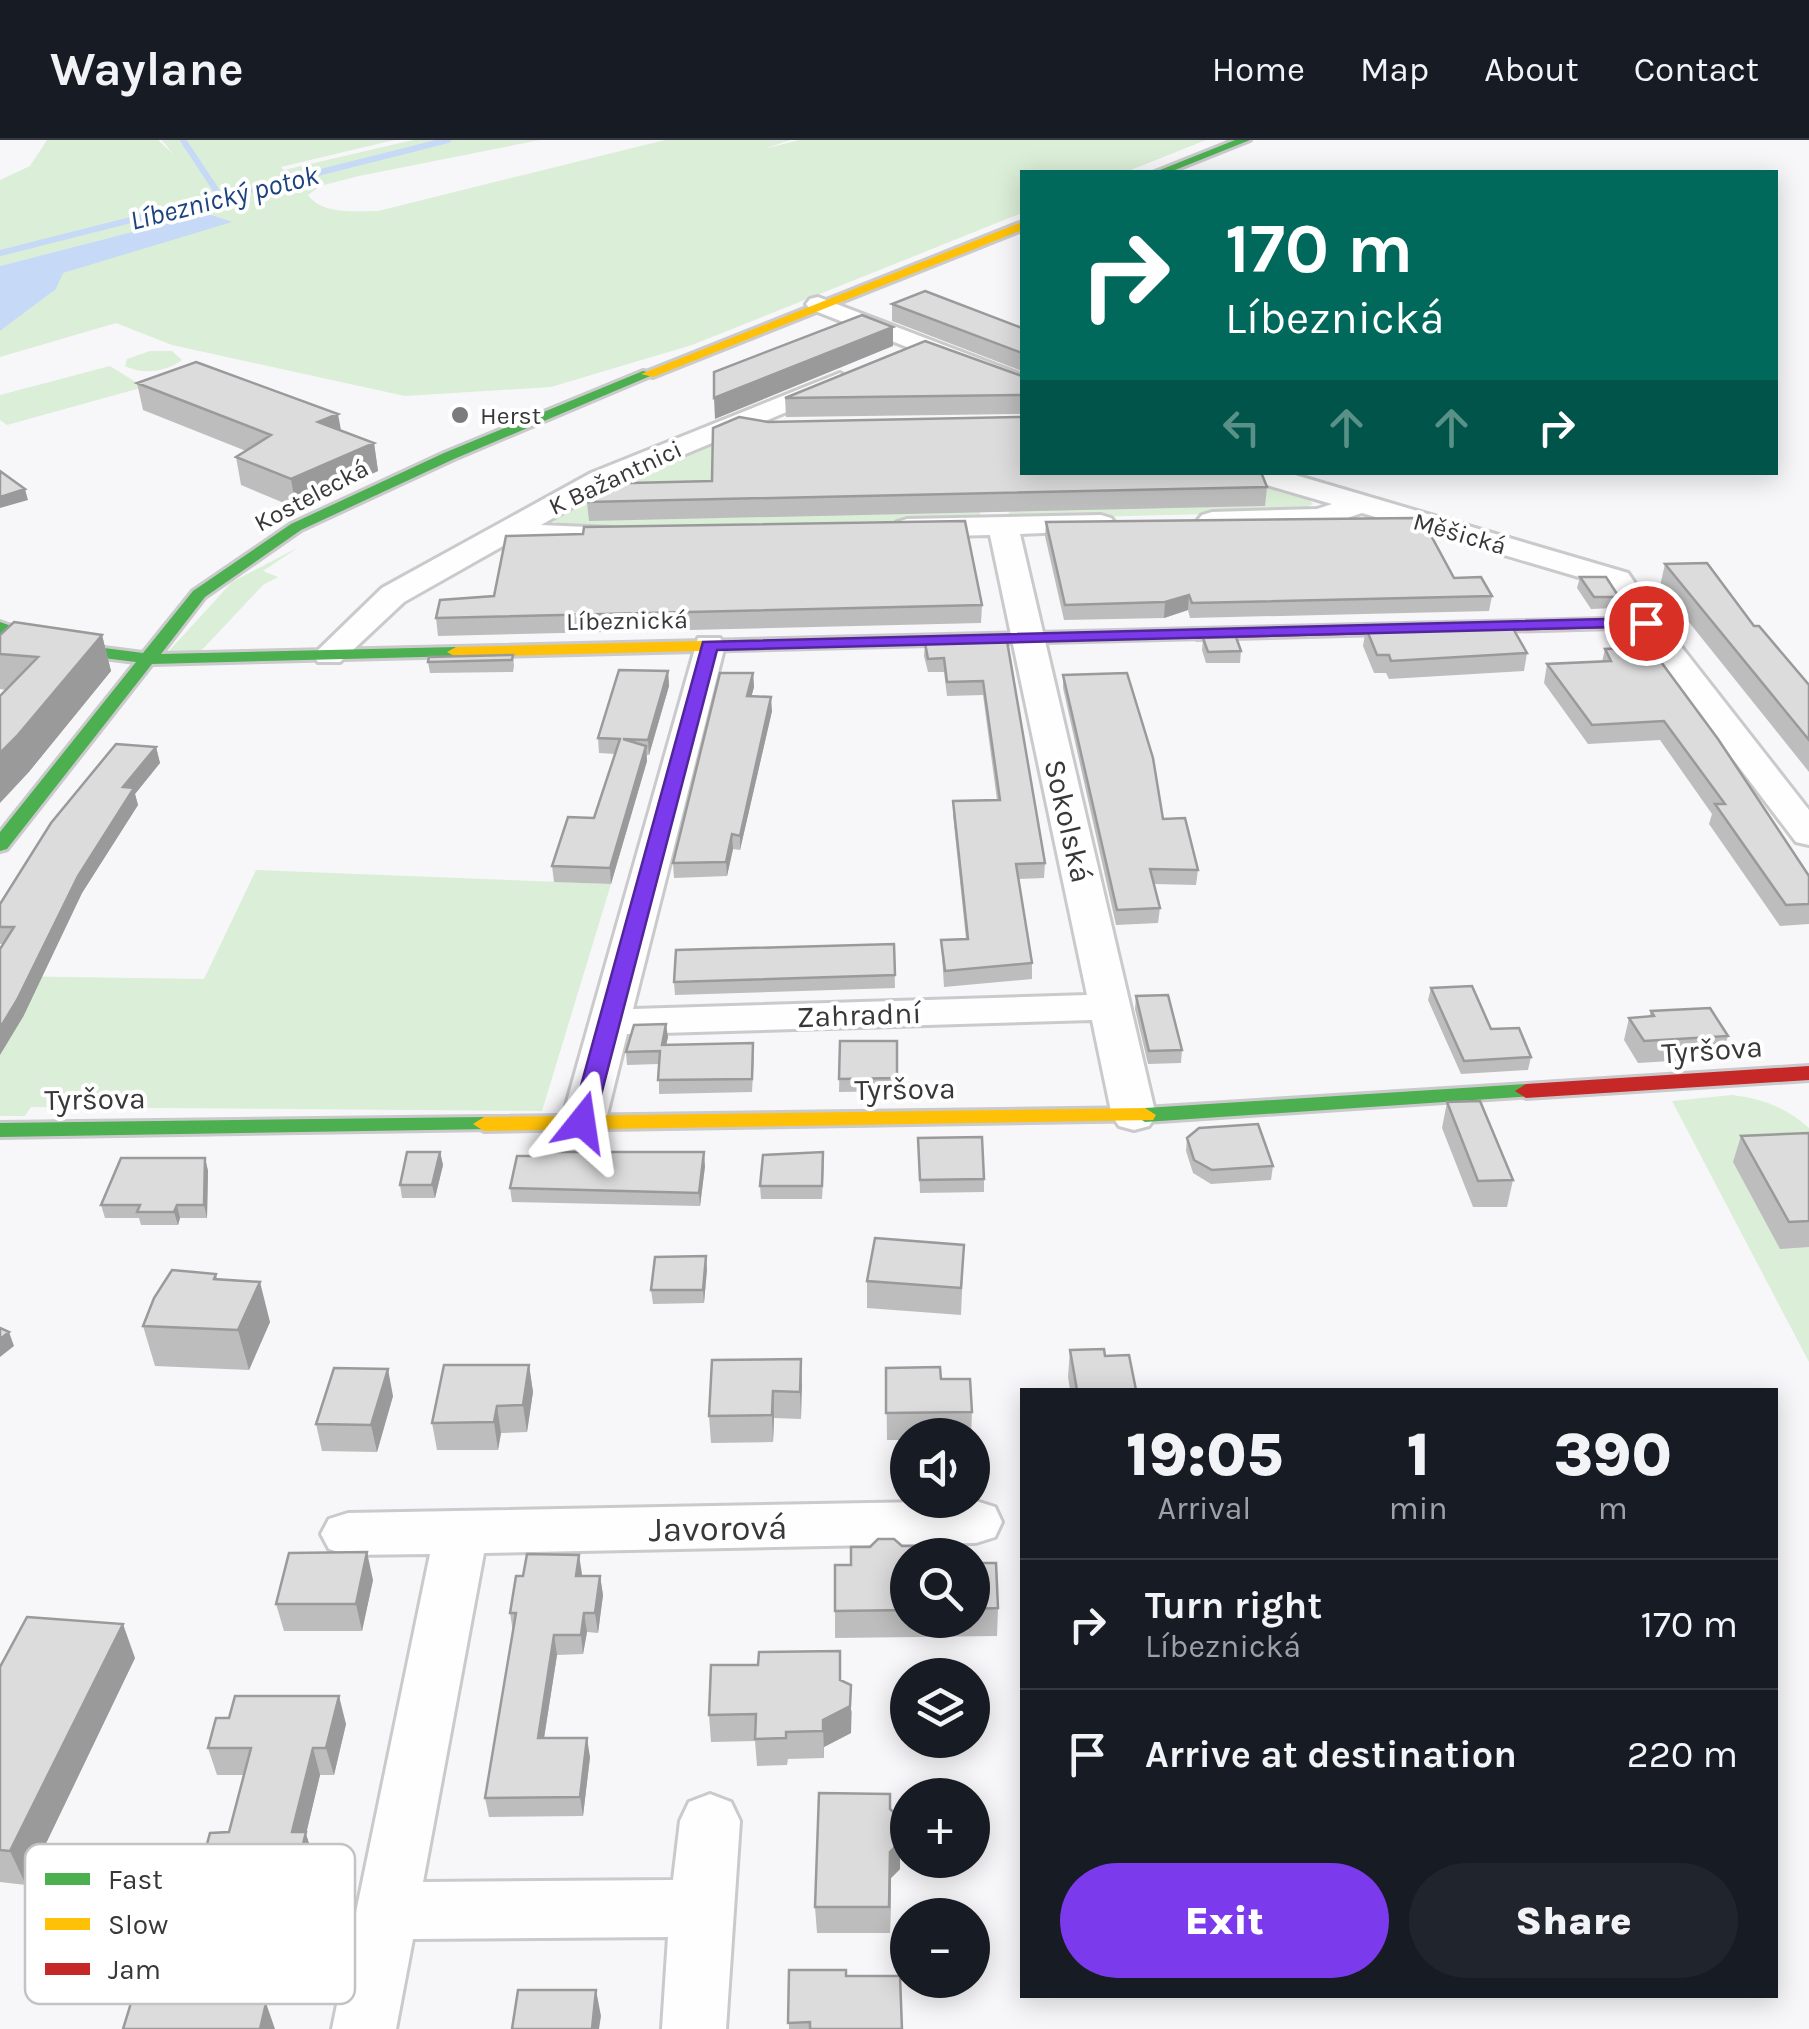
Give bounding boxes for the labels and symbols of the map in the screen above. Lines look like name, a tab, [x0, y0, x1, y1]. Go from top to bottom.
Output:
water label: Líbeznický potok	[127, 158, 322, 237]
place label: Herst	[480, 401, 541, 430]
marker: Herst	[449, 404, 471, 426]
street label: K Bažantnici	[544, 434, 686, 521]
street label: Kostelecká	[249, 453, 373, 538]
street label: Měšická	[1410, 506, 1510, 561]
pin	[1604, 581, 1689, 666]
street label: Líbeznická	[566, 605, 688, 636]
street label: Sokolská	[1036, 756, 1100, 886]
street label: Zahradní	[796, 995, 922, 1035]
street label: Tyršova	[1660, 1029, 1764, 1071]
position arrow	[530, 1070, 634, 1174]
street label: Tyršova	[854, 1070, 956, 1108]
street label: Tyršova	[44, 1080, 146, 1118]
street label: Javorová	[648, 1507, 788, 1550]
legend	[25, 1844, 355, 2004]
text: Fast	[108, 1863, 163, 1896]
text: Slow	[108, 1908, 168, 1941]
text: Jam	[108, 1953, 161, 1986]

